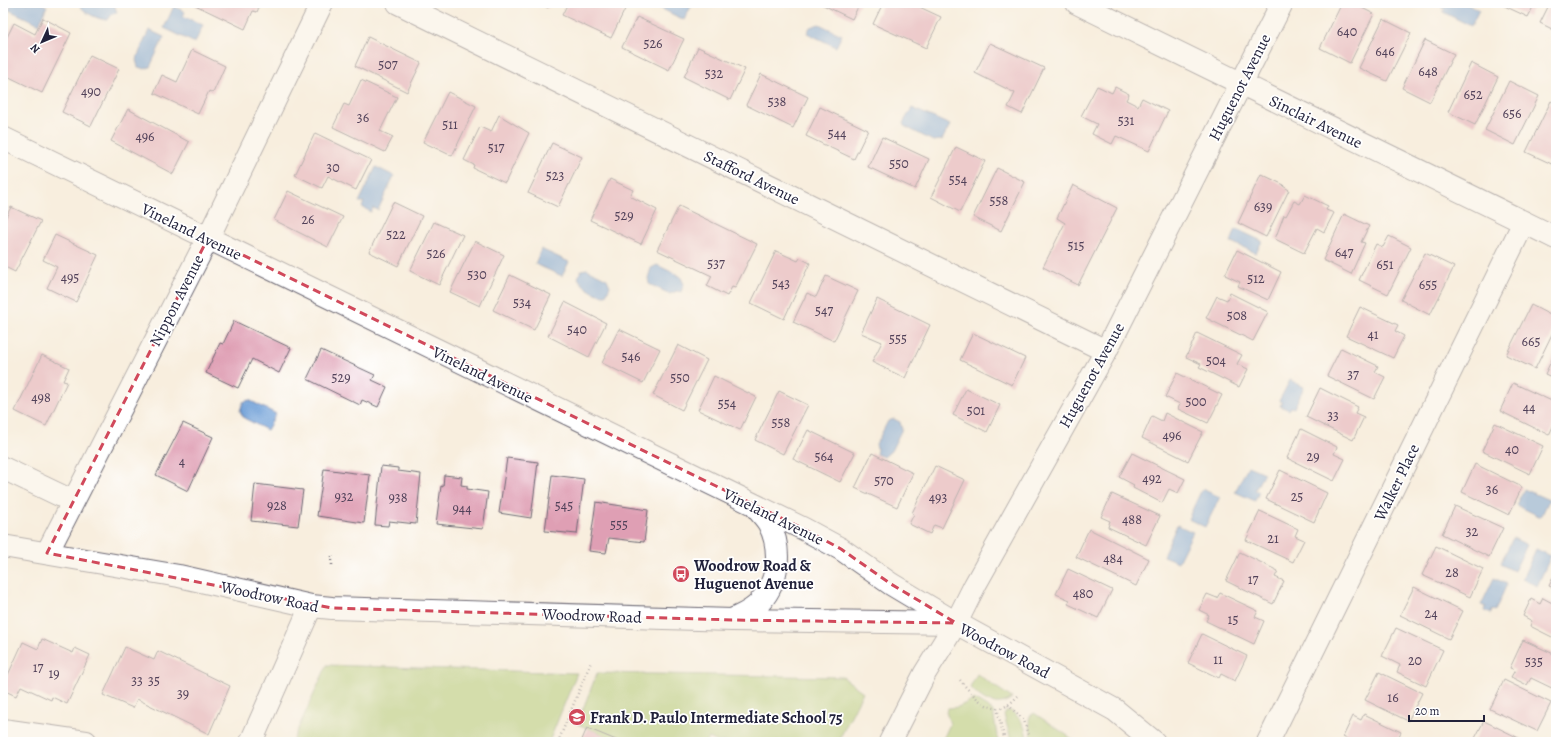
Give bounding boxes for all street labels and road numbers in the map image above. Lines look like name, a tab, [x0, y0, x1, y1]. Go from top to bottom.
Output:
street label: Huguenot Avenue	[1203, 30, 1276, 145]
street label: Sinclair Avenue	[1265, 90, 1366, 154]
street label: Stafford Avenue	[700, 145, 803, 211]
street label: Vineland Avenue	[137, 198, 245, 266]
street label: Nippon Avenue	[144, 251, 209, 350]
street label: Huguenot Avenue	[1054, 319, 1130, 432]
street label: Vineland Avenue	[428, 341, 536, 409]
street label: Walker Place	[1368, 440, 1425, 525]
street label: Vineland Avenue	[719, 483, 827, 551]
street label: Woodrow Road	[218, 576, 321, 618]
street label: Woodrow Road	[541, 603, 643, 629]
street label: Woodrow Road	[954, 617, 1054, 684]

